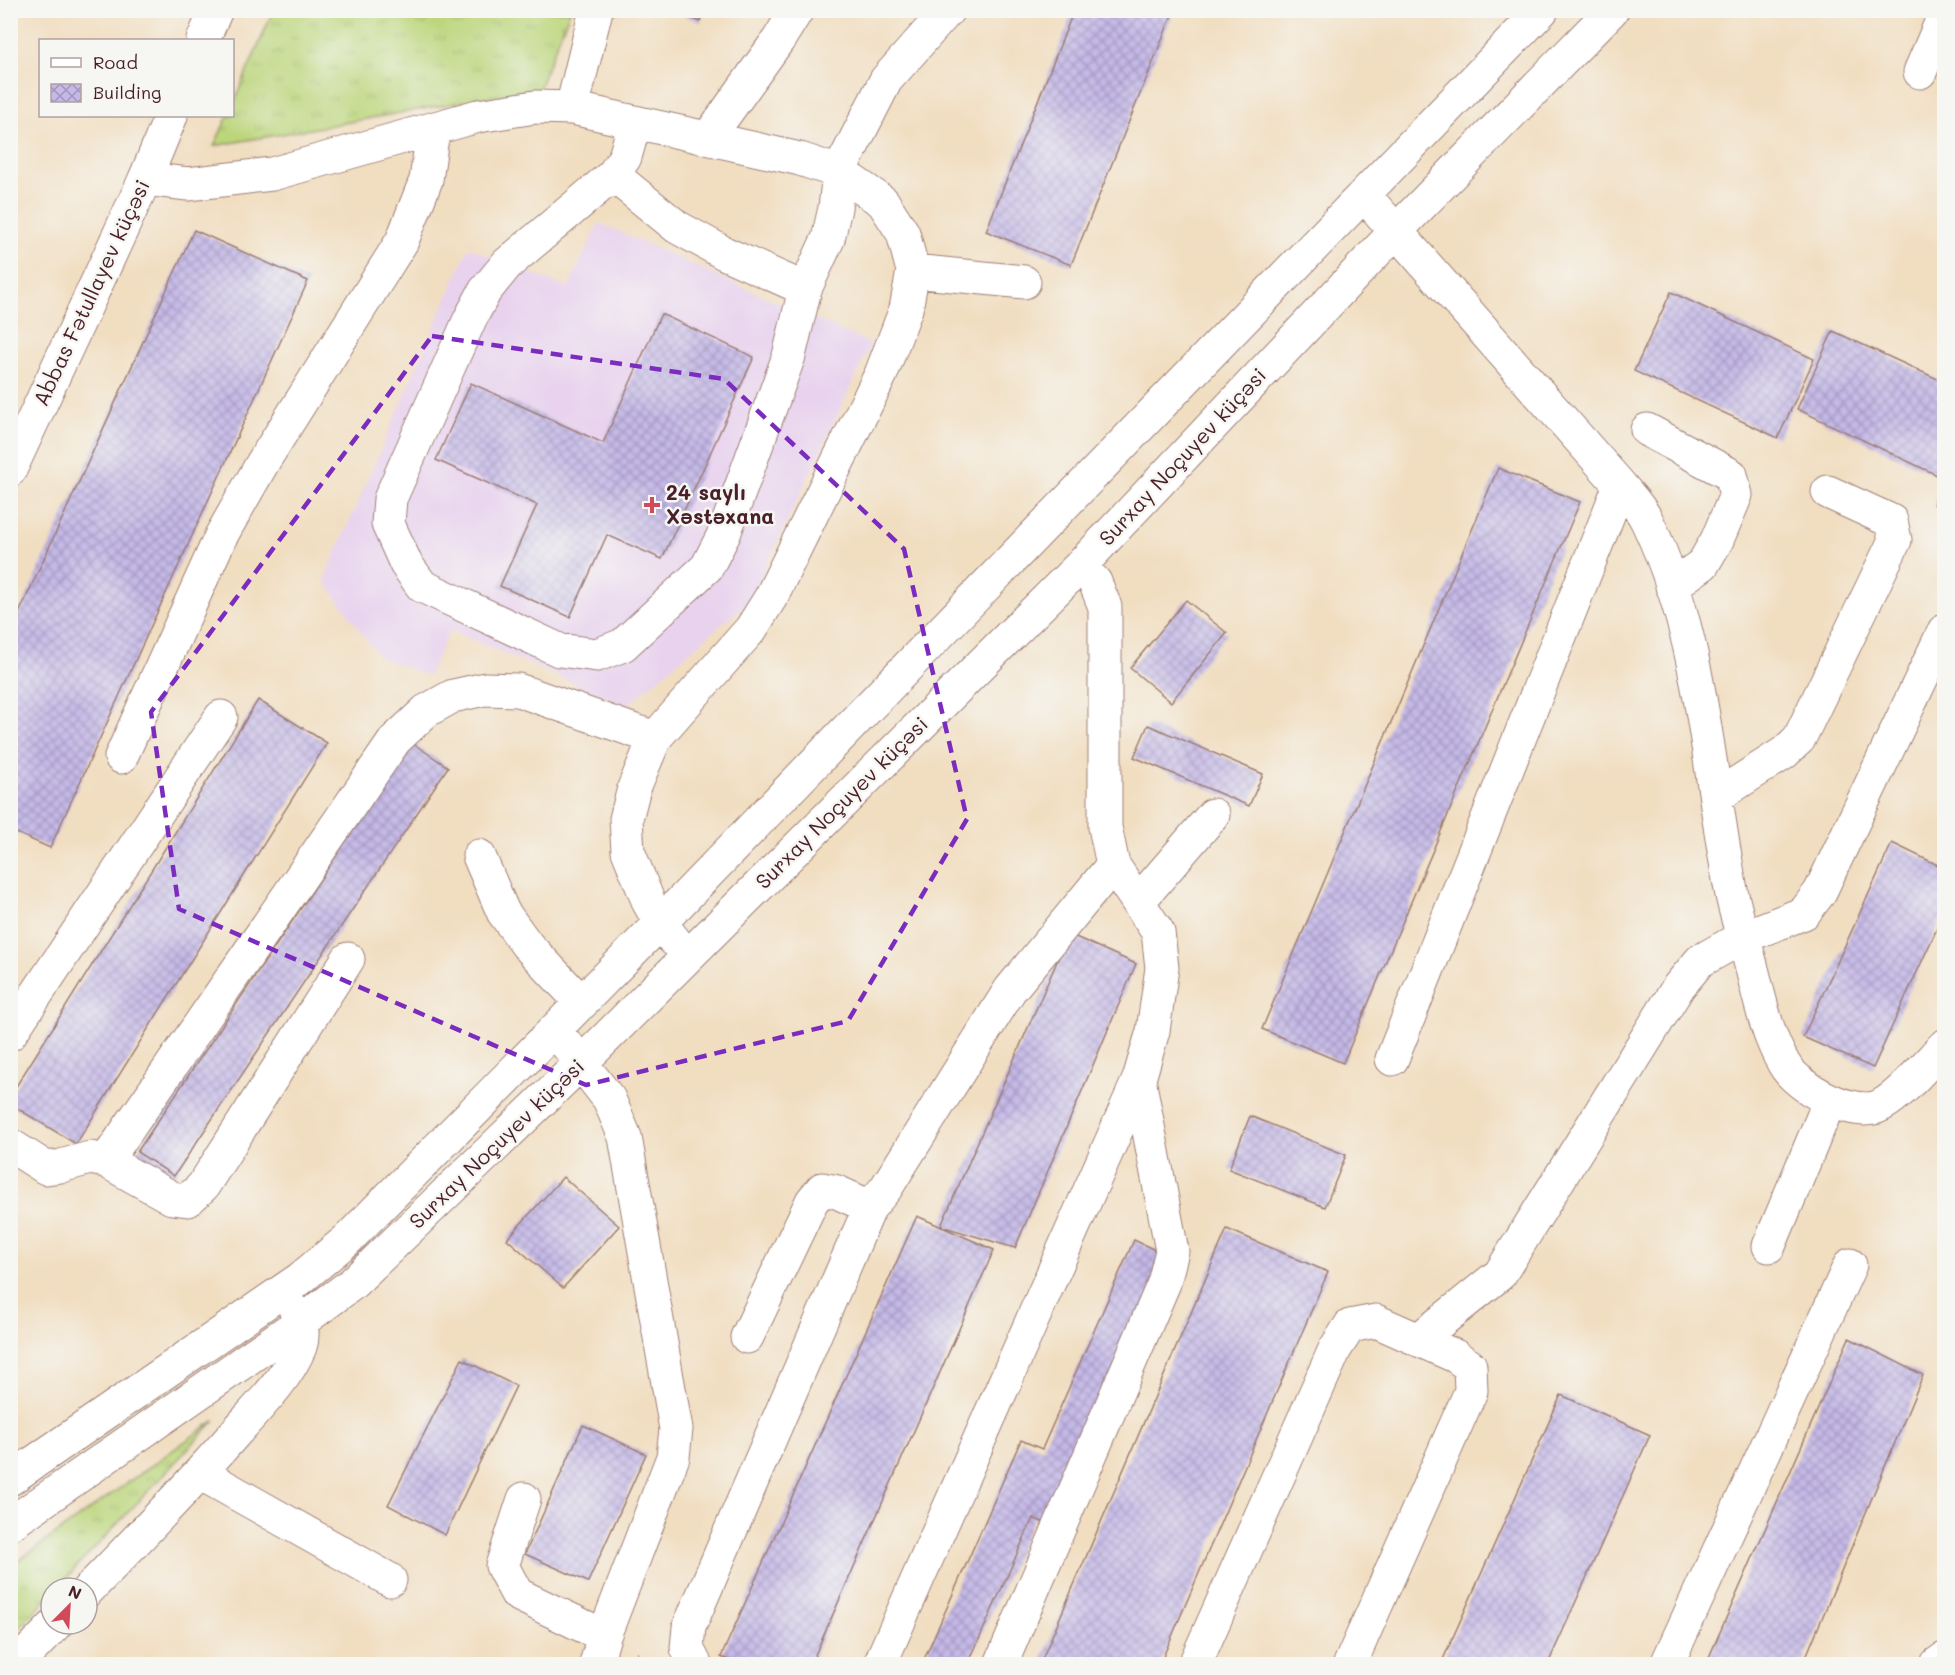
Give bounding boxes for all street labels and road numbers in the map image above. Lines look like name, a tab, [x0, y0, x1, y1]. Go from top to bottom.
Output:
street label: Abbas Fətullayev küçəsi	[26, 175, 155, 410]
street label: Surxay Noçuyev küçəsi	[1092, 361, 1271, 551]
street label: Surxay Noçuyev küçəsi	[749, 710, 933, 894]
street label: Surxay Noçuyev küçəsi	[403, 1052, 589, 1234]

